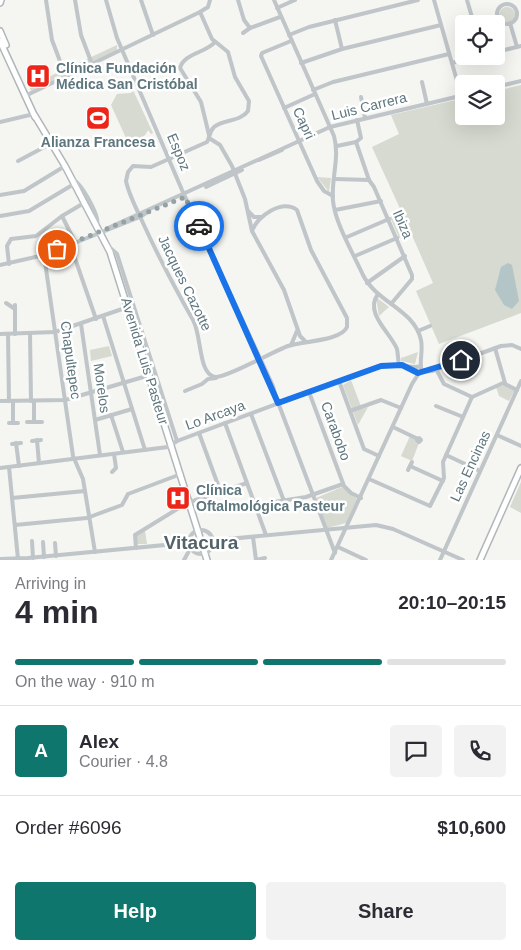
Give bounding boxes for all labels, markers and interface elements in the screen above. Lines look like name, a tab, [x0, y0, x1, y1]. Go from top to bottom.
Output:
map controls	[455, 15, 505, 125]
button: locate	[455, 15, 505, 65]
place label: Clínica Fundación Médica San Cristóbal	[56, 60, 198, 92]
hospital icon: Clínica Fundación Médica San Cristóbal	[25, 63, 51, 89]
button: layers	[455, 75, 505, 125]
street label: Luis Carrera	[330, 89, 409, 123]
street label: Capri	[290, 104, 318, 142]
sports icon: Alianza Francesa	[85, 105, 111, 131]
street label: Espoz	[164, 131, 194, 173]
place label: Alianza Francesa	[41, 134, 155, 150]
courier	[174, 201, 224, 251]
street label: Ibiza	[390, 207, 416, 241]
icon: car	[185, 212, 213, 240]
pin	[36, 228, 78, 270]
street label: Jacques Cazotte	[155, 233, 215, 334]
icon: bag	[43, 235, 71, 263]
street label: Avenida Luis Pasteur	[118, 296, 172, 427]
street label: Chapultepec	[58, 320, 84, 400]
pin	[440, 339, 482, 381]
icon: home	[447, 346, 475, 374]
street label: Morelos	[91, 362, 113, 414]
street label: Lo Arcaya	[183, 397, 247, 433]
street label: Carabobo	[318, 399, 354, 463]
street label: Las Encinas	[447, 428, 493, 504]
place label: Clínica Oftalmológica Pasteur	[196, 482, 345, 514]
hospital icon: Clínica Oftalmológica Pasteur	[165, 485, 191, 511]
district label: Vitacura	[164, 532, 239, 553]
text: Arriving in	[15, 575, 86, 592]
text: 20:10–20:15	[398, 592, 506, 613]
text: 4 min	[15, 594, 99, 630]
text: On the way · 910 m	[15, 673, 155, 690]
button: chat	[390, 725, 442, 777]
button: phone	[454, 725, 506, 777]
text: Alex	[79, 731, 119, 752]
text: A	[34, 740, 48, 761]
text: Courier · 4.8	[79, 753, 168, 770]
text: Order #6096	[15, 817, 122, 838]
text: $10,600	[437, 817, 506, 838]
button: Help	[15, 882, 256, 940]
button: Share	[266, 882, 506, 940]

